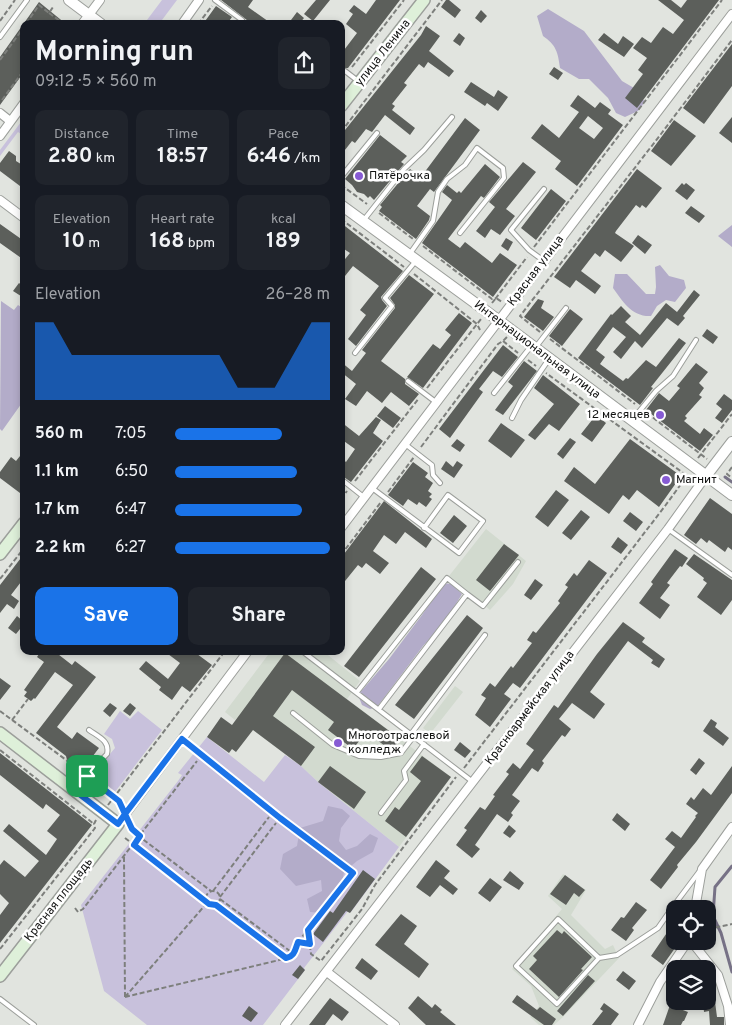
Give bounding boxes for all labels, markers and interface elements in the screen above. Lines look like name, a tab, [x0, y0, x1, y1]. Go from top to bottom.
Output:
street label: улица Ленина	[352, 16, 414, 90]
text: Morning run	[35, 35, 194, 71]
button: share	[278, 37, 330, 89]
text: 09:12 · 5 × 560 m	[35, 72, 157, 92]
text: Distance	[54, 126, 109, 143]
text: Time	[167, 126, 198, 143]
text: Pace	[268, 126, 299, 143]
text: 2.80	[48, 143, 92, 170]
text: 18:57	[157, 143, 208, 170]
text: 6:46	[247, 143, 291, 170]
text: km	[92, 150, 115, 167]
text: /km	[291, 150, 320, 167]
place label: Пятёрочка	[369, 168, 430, 184]
marker: Пятёрочка	[353, 170, 365, 182]
text: Elevation	[53, 211, 110, 228]
text: Heart rate	[150, 211, 215, 228]
text: kcal	[271, 211, 296, 228]
text: 10	[63, 228, 85, 255]
text: 168	[150, 228, 184, 255]
text: 189	[266, 228, 301, 255]
street label: Красная улица	[504, 232, 568, 310]
text: m	[85, 235, 100, 252]
text: bpm	[184, 235, 215, 252]
text: Elevation	[35, 285, 101, 305]
text: 26–28 m	[266, 285, 330, 305]
street label: Интернациональная улица	[471, 297, 603, 403]
place label: 12 месяцев	[587, 407, 650, 423]
marker: 12 месяцев	[654, 409, 666, 421]
text: 560 m	[35, 424, 83, 444]
text: 7:05	[115, 424, 147, 444]
text: 1.1 km	[35, 462, 79, 482]
text: 6:50	[115, 462, 148, 482]
place label: Магнит	[676, 472, 717, 488]
marker: Магнит	[660, 474, 672, 486]
text: 1.7 km	[35, 500, 80, 520]
text: 6:47	[115, 500, 146, 520]
text: 2.2 km	[35, 538, 85, 558]
text: 6:27	[115, 538, 146, 558]
button: Save	[35, 587, 178, 645]
button: Share	[188, 587, 330, 645]
street label: Красноармейская улица	[482, 647, 578, 769]
place label: Многоотраслевой колледж	[348, 728, 450, 758]
marker: Многоотраслевой колледж	[332, 737, 344, 749]
pin	[66, 755, 108, 797]
icon: arrive	[73, 762, 101, 790]
street label: Красная площадь	[21, 855, 97, 945]
map controls	[666, 900, 716, 1010]
button: locate	[666, 900, 716, 950]
button: layers	[666, 960, 716, 1010]

